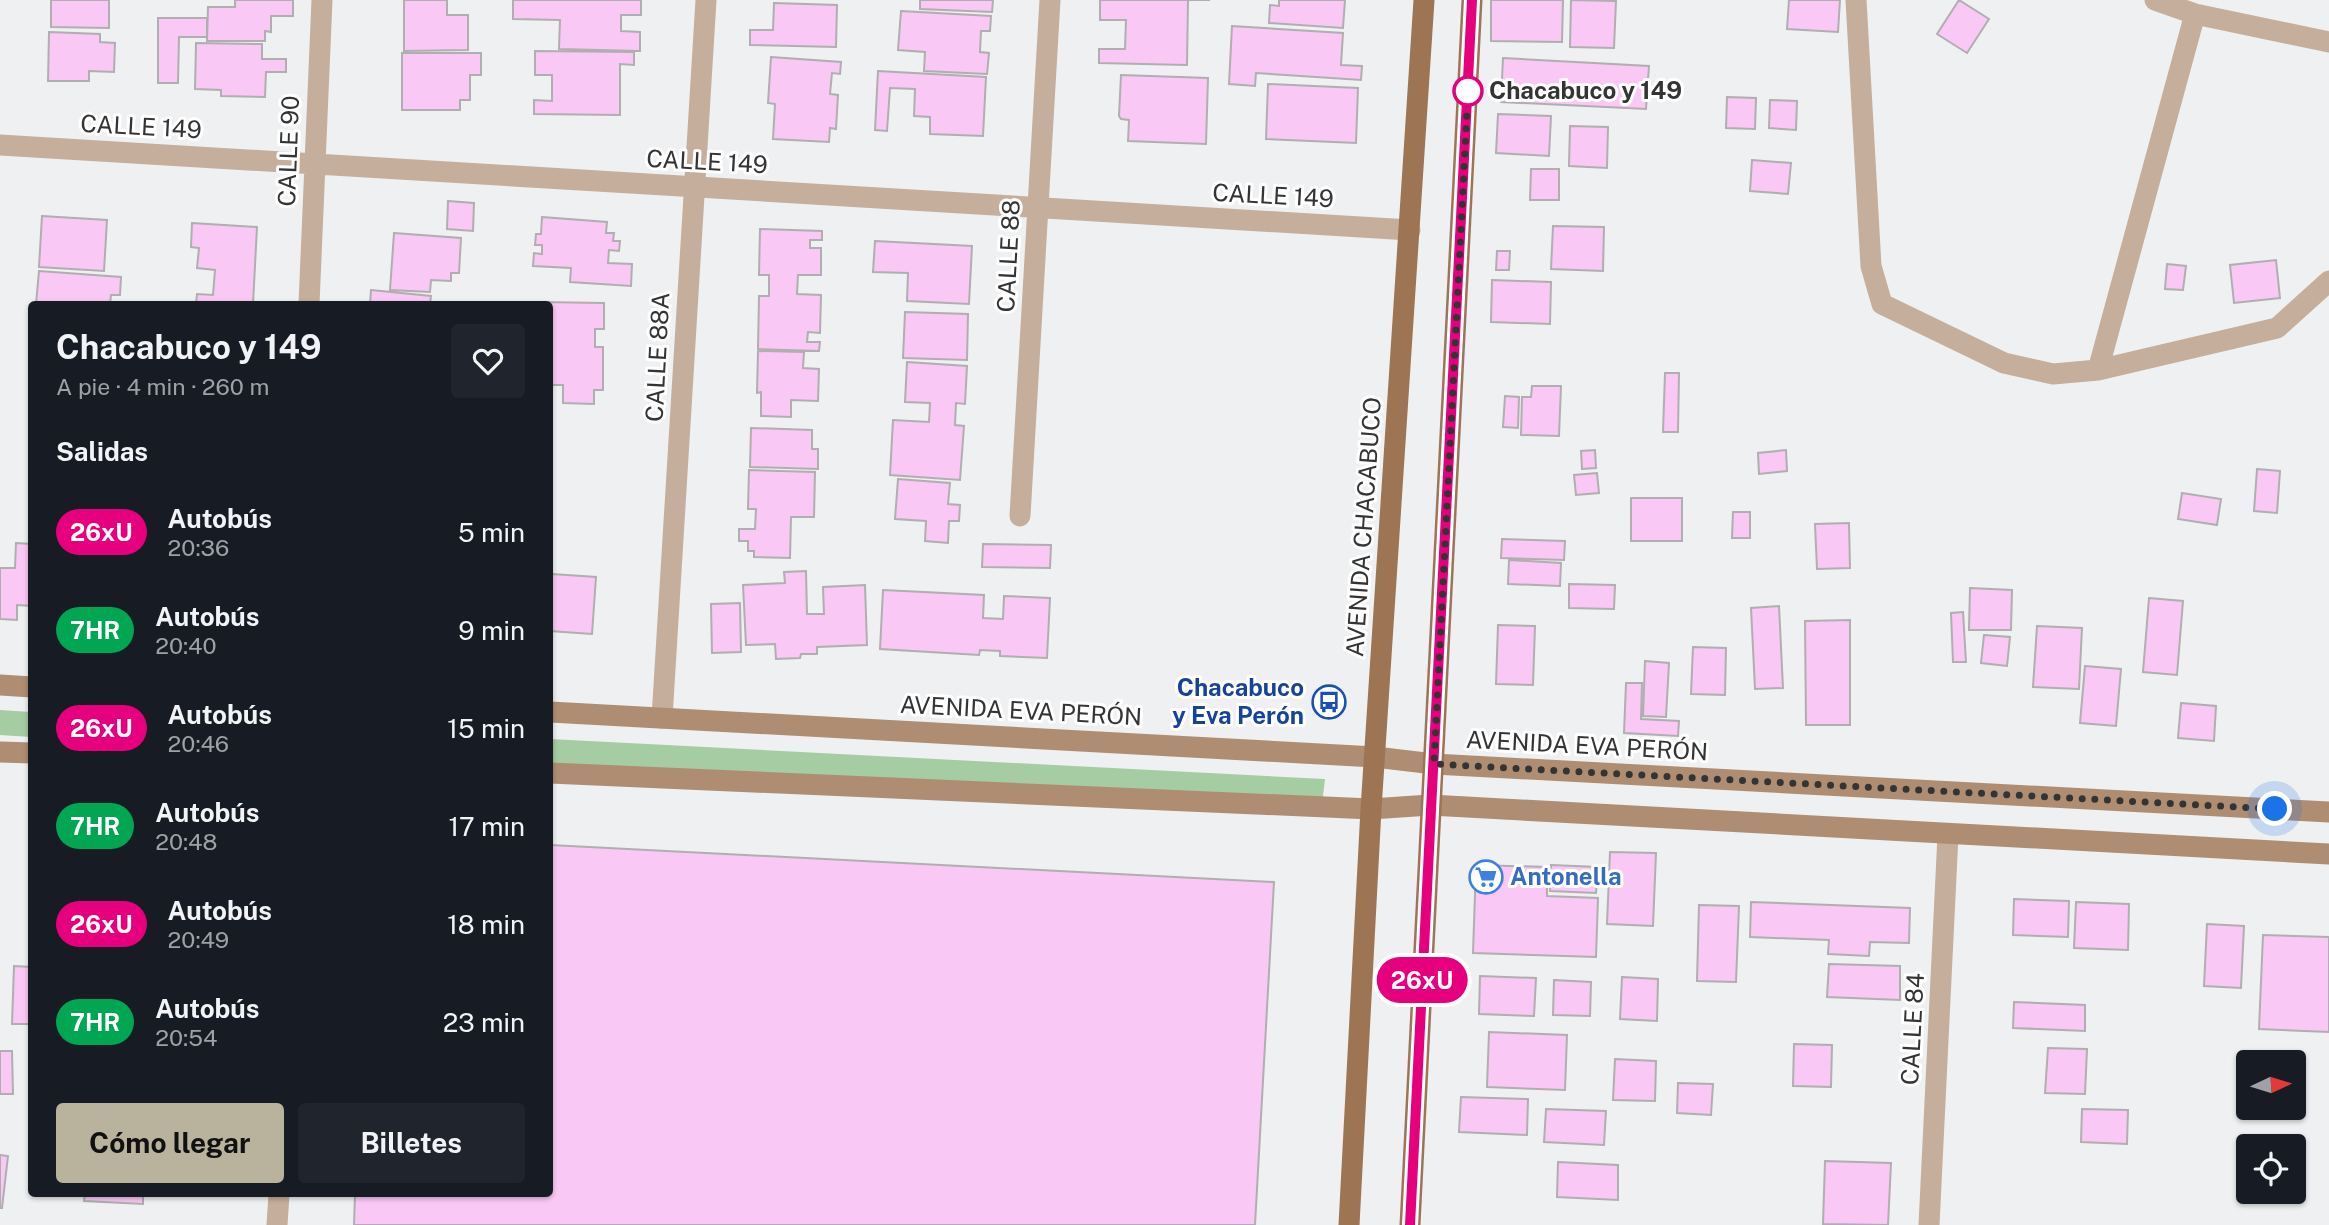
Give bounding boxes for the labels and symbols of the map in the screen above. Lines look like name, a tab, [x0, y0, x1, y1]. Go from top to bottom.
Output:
marker: Chacabuco y 149	[1453, 76, 1483, 106]
place label: Chacabuco y 149	[1489, 76, 1682, 104]
street label: CALLE 90	[272, 95, 304, 207]
street label: CALLE 149	[80, 109, 202, 143]
street label: CALLE 149	[646, 144, 768, 178]
street label: CALLE 149	[1212, 178, 1334, 212]
street label: CALLE 88	[991, 199, 1025, 313]
street label: CALLE 88A	[640, 291, 674, 422]
street label: AVENIDA CHACABUCO	[1340, 396, 1386, 658]
place label: Chacabuco y Eva Perón	[1172, 673, 1304, 729]
bus stop icon: Chacabuco y Eva Perón	[1310, 683, 1348, 721]
street label: AVENIDA EVA PERÓN	[899, 690, 1143, 730]
street label: AVENIDA EVA PERÓN	[1465, 725, 1709, 765]
your location	[2257, 791, 2292, 826]
supermarket icon: Antonella	[1467, 858, 1505, 896]
place label: Antonella	[1510, 862, 1622, 890]
line badge: 26xU	[1373, 957, 1471, 1003]
street label: CALLE 84	[1895, 972, 1929, 1086]
north arrow	[2236, 1050, 2306, 1120]

